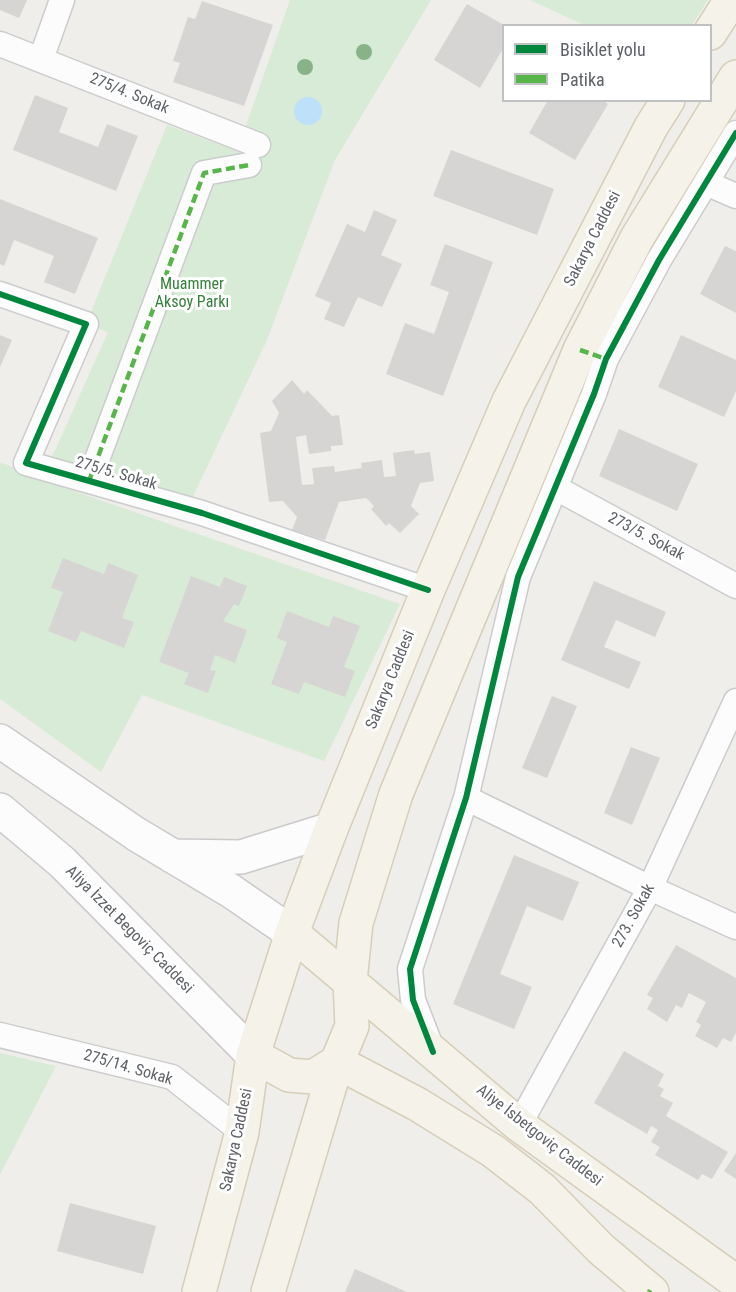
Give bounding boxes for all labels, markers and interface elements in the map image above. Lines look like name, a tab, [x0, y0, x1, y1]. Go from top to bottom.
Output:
legend	[502, 24, 712, 102]
text: Bisiklet yolu	[560, 39, 646, 60]
street label: 275/4. Sokak	[87, 69, 171, 119]
text: Patika	[560, 69, 605, 90]
street label: Sakarya Caddesi	[561, 188, 625, 290]
park label: Muammer Aksoy Parkı	[155, 275, 229, 313]
street label: 275/5. Sokak	[73, 453, 159, 495]
street label: 273/5. Sokak	[604, 509, 688, 565]
street label: Sakarya Caddesi	[362, 628, 420, 732]
street label: Aliya İzzet Begoviç Caddesi	[61, 862, 197, 998]
street label: 273. Sokak	[609, 881, 659, 951]
street label: 275/14. Sokak	[81, 1046, 175, 1090]
street label: Aliye İsbetgoviç Caddesi	[472, 1081, 606, 1191]
street label: Sakarya Caddesi	[217, 1087, 257, 1193]

